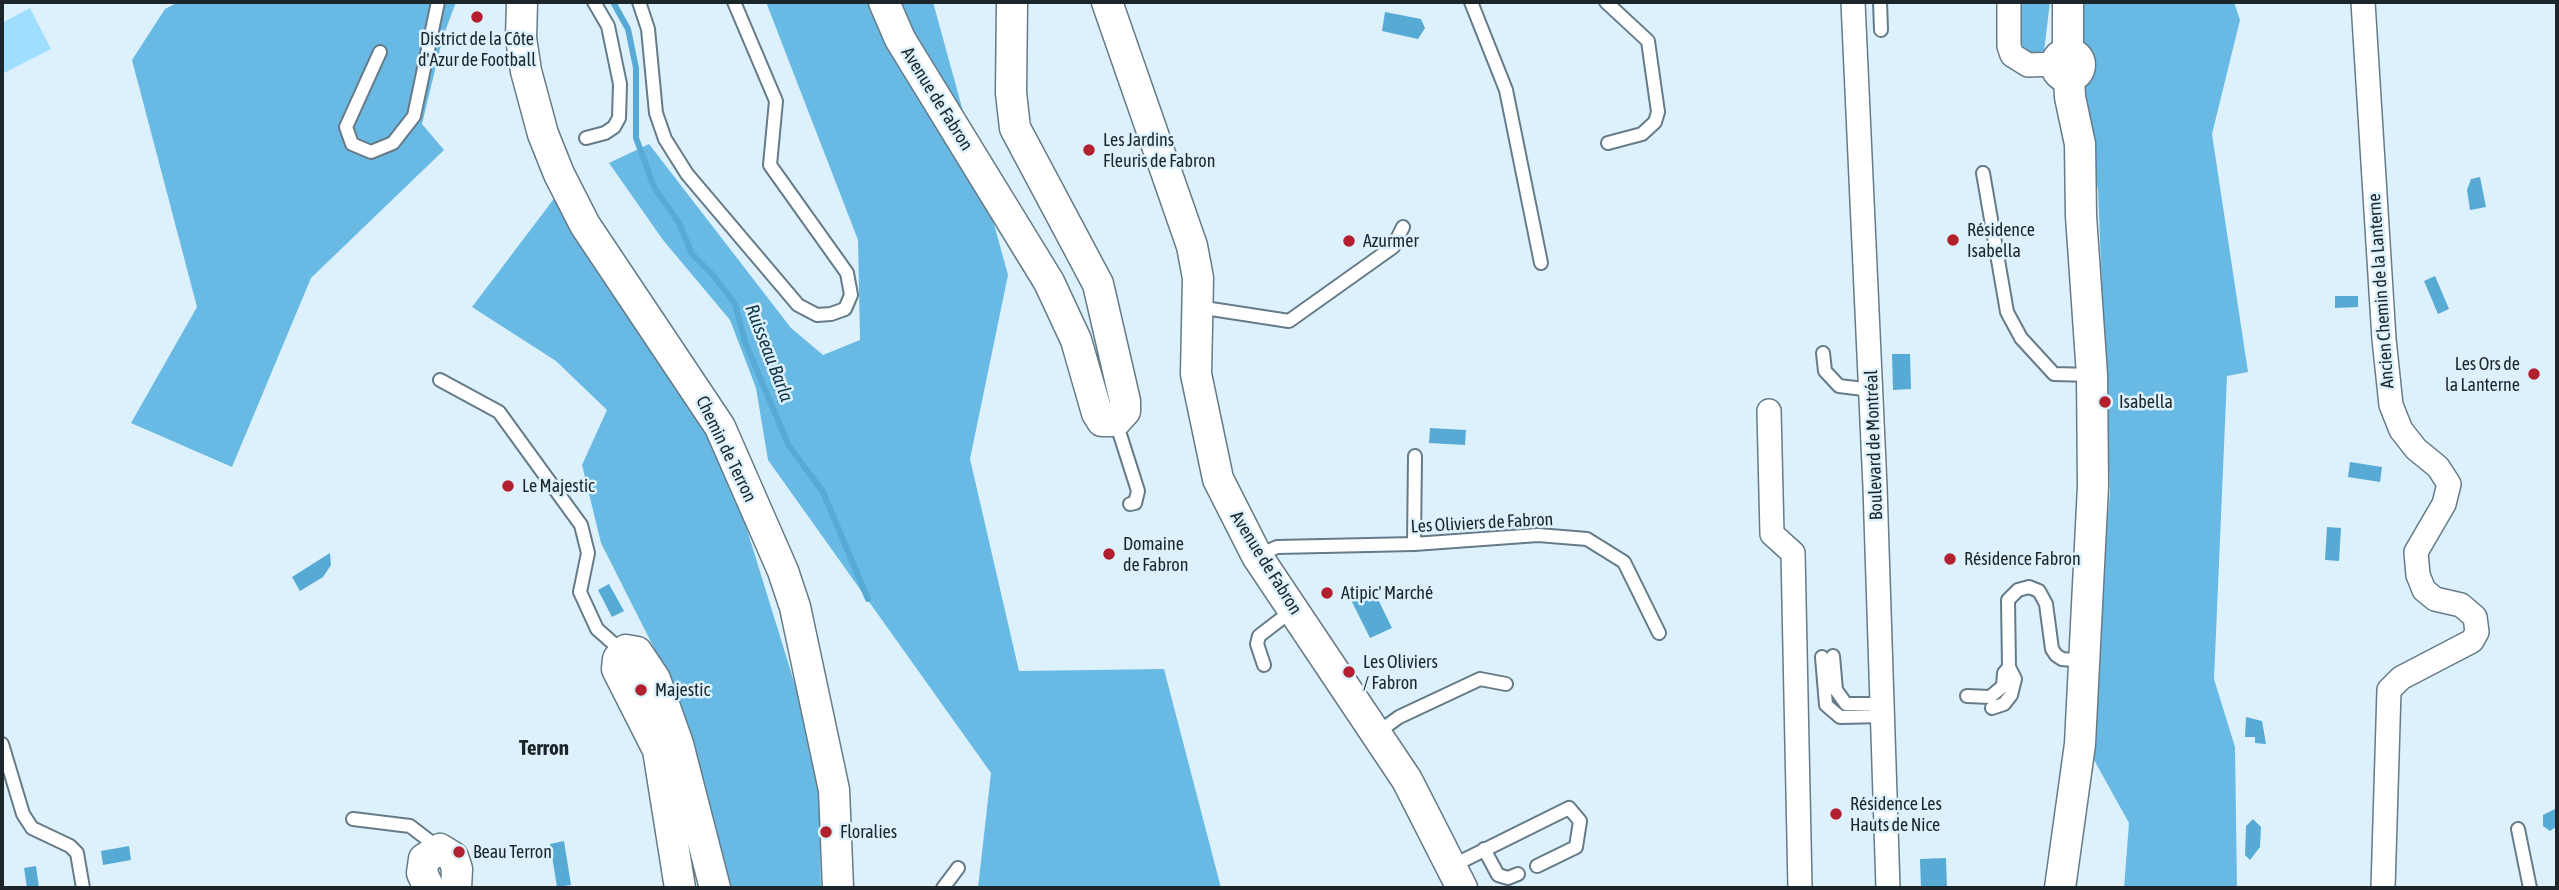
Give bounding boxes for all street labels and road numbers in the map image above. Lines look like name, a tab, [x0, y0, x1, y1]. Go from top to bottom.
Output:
street label: Avenue de Fabron	[897, 43, 977, 155]
street label: Ancien Chemin de la Lanterne	[2363, 193, 2399, 389]
street label: Boulevard de Montréal	[1861, 369, 1887, 521]
street label: Chemin de Terron	[691, 392, 761, 506]
street label: Avenue de Fabron	[1226, 507, 1306, 619]
street label: Les Oliviers de Fabron	[1410, 508, 1554, 538]

